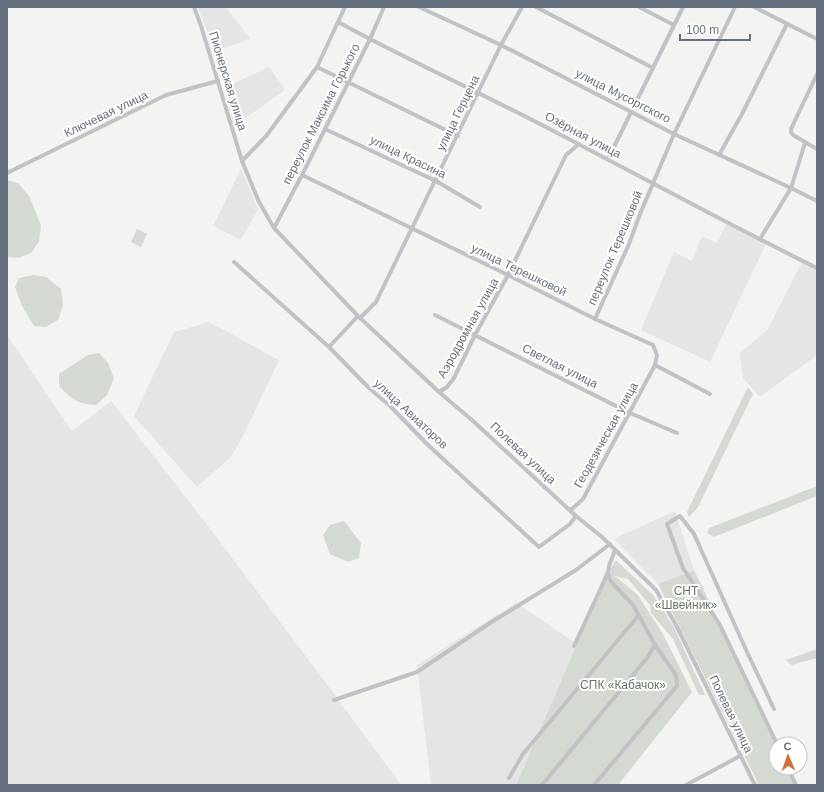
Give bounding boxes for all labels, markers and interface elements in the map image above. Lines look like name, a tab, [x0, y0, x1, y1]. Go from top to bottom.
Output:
scale bar	[680, 16, 750, 42]
text: 100 m	[686, 23, 719, 37]
street label: Пионерская улица	[206, 30, 250, 133]
street label: переулок Максима Горького	[279, 41, 363, 187]
street label: улица Мусоргского	[573, 66, 673, 126]
street label: улица Герцена	[434, 73, 482, 153]
street label: Ключевая улица	[62, 88, 150, 140]
street label: Озёрная улица	[542, 109, 624, 161]
street label: улица Красина	[368, 133, 449, 182]
street label: переулок Терешковой	[585, 189, 645, 307]
street label: улица Терешковой	[469, 241, 569, 299]
street label: Аэродромная улица	[435, 275, 501, 380]
street label: Светлая улица	[520, 341, 600, 391]
street label: улица Авиаторов	[371, 376, 451, 452]
street label: Геодезическая улица	[571, 380, 641, 490]
street label: Полевая улица	[487, 419, 559, 487]
park label: СНТ «Швейник»	[655, 584, 718, 612]
street label: Полевая улица	[706, 673, 756, 755]
park label: СПК «Кабачок»	[580, 678, 666, 692]
north arrow	[768, 736, 808, 776]
text: С	[783, 740, 792, 752]

